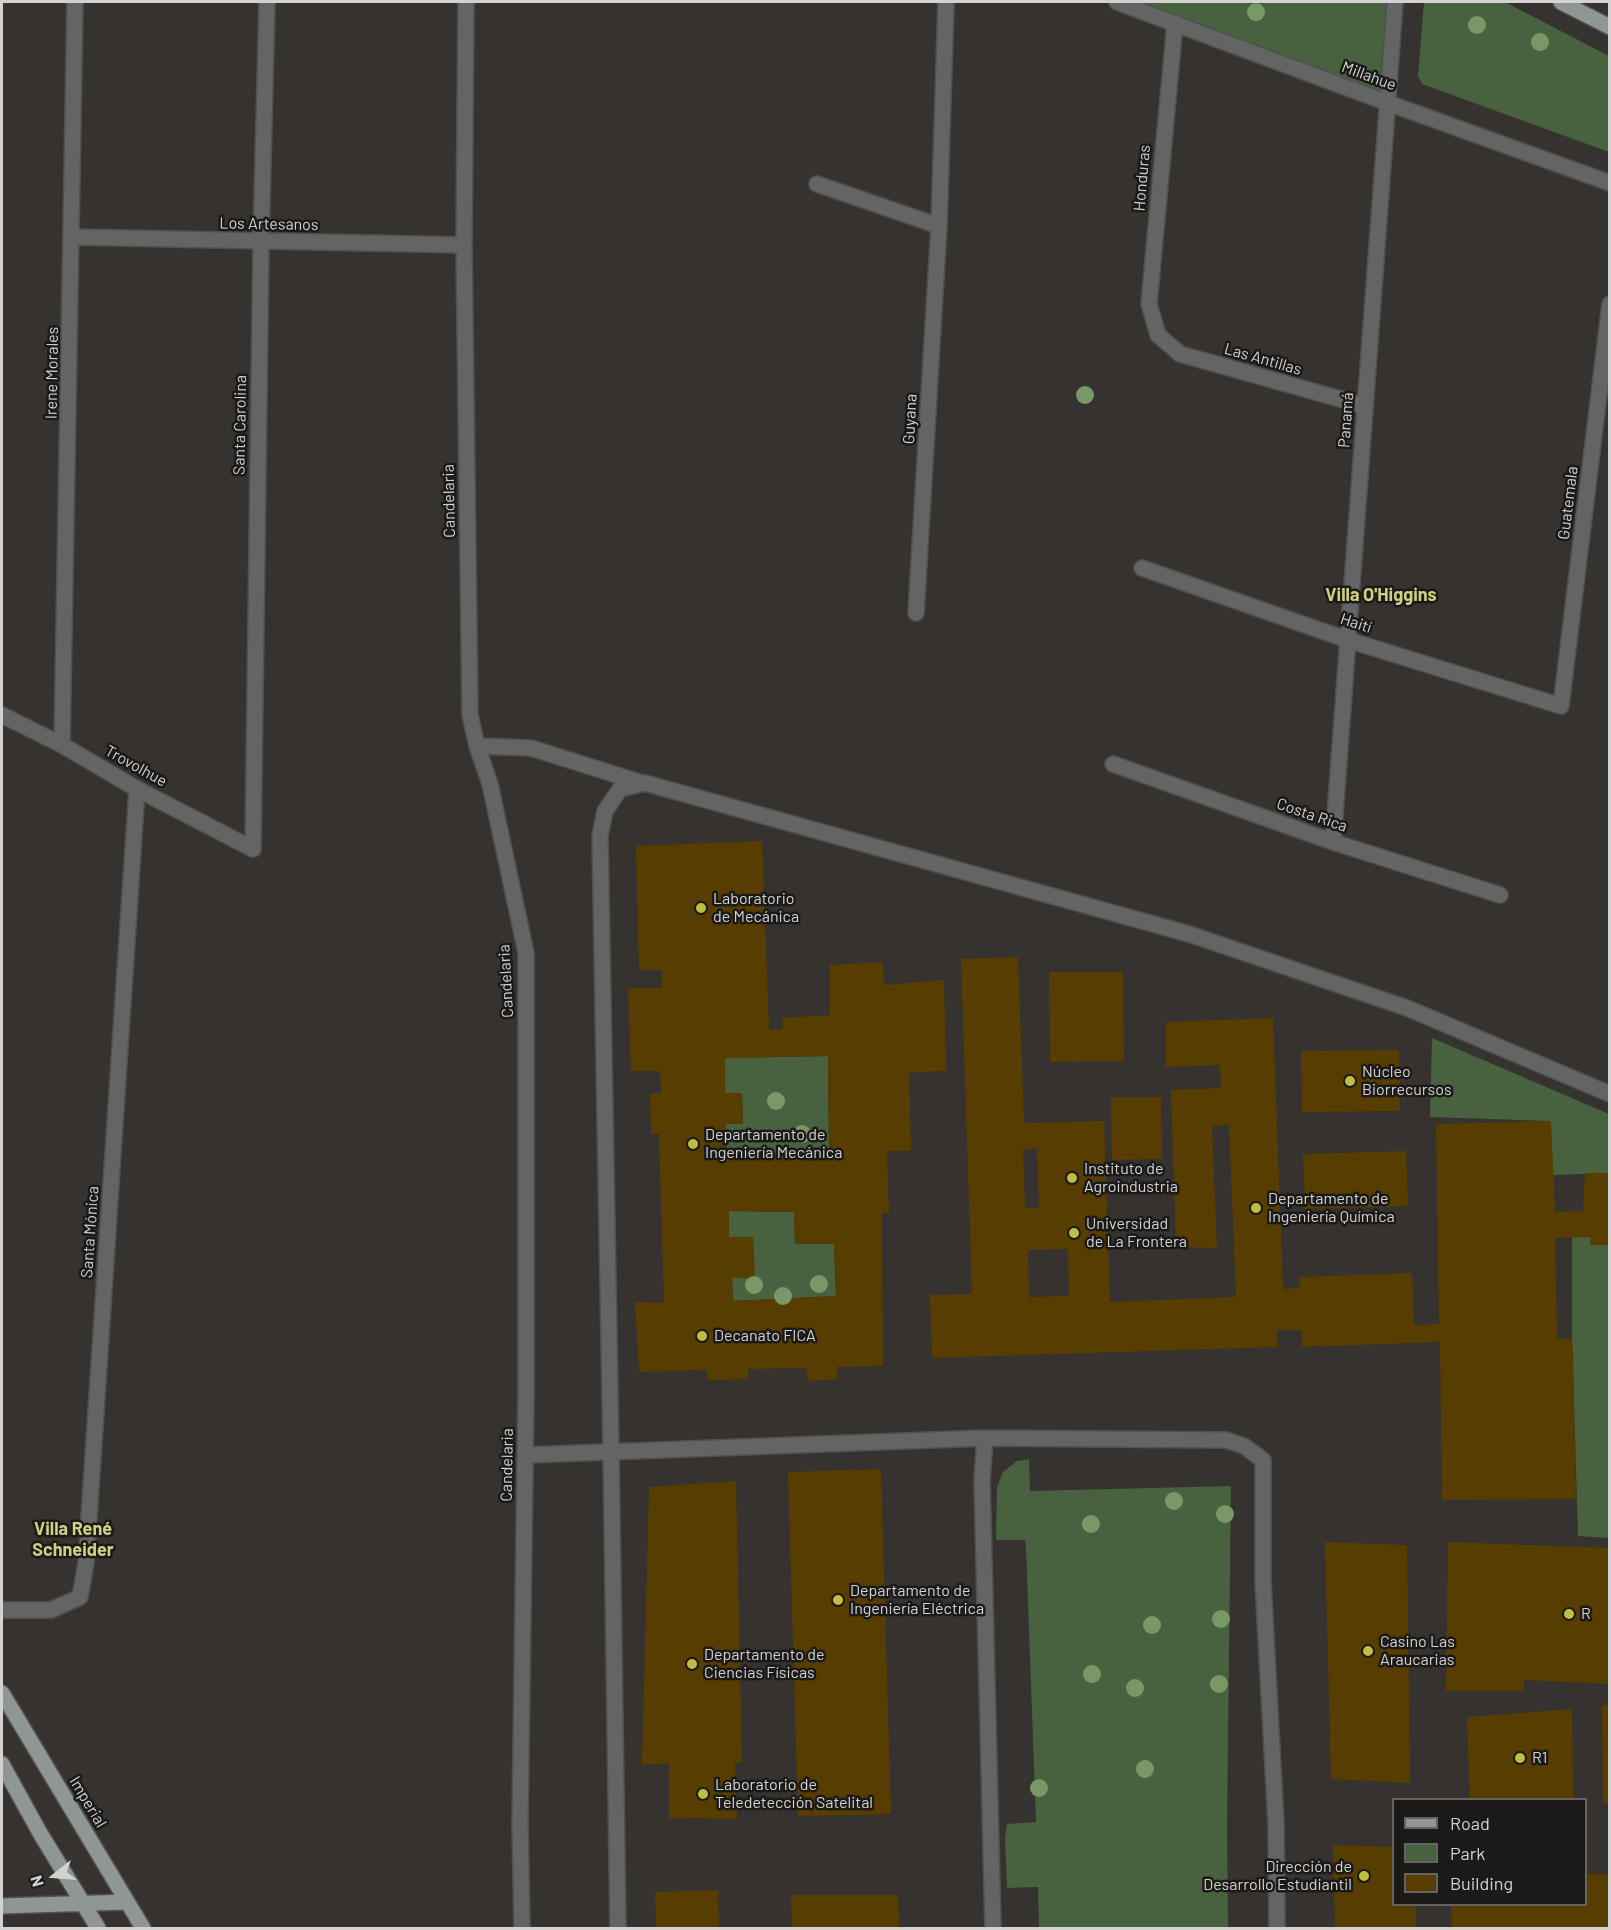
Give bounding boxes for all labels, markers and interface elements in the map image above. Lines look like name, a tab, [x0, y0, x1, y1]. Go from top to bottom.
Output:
street label: Millahue	[1339, 57, 1399, 95]
street label: Honduras	[1130, 144, 1154, 212]
street label: Los Artesanos	[219, 214, 319, 234]
street label: Irene Morales	[42, 327, 62, 419]
street label: Las Antillas	[1222, 339, 1304, 379]
street label: Santa Carolina	[230, 375, 250, 475]
street label: Panamá	[1334, 392, 1358, 448]
street label: Guyana	[899, 393, 921, 445]
street label: Candelaria	[439, 464, 459, 538]
street label: Guatemala	[1554, 465, 1582, 541]
district label: Villa O'Higgins	[1325, 584, 1437, 606]
street label: Haití	[1338, 609, 1374, 637]
street label: Trovolhue	[102, 741, 170, 791]
street label: Costa Rica	[1274, 794, 1350, 836]
place label: Laboratorio de Mecánica	[713, 889, 799, 927]
marker: Laboratorio de Mecánica	[694, 901, 708, 915]
street label: Candelaria	[494, 944, 518, 1018]
place label: Núcleo Biorrecursos	[1362, 1062, 1452, 1100]
marker: Núcleo Biorrecursos	[1343, 1074, 1357, 1088]
place label: Departamento de Ingeniería Mecánica	[705, 1125, 842, 1163]
marker: Departamento de Ingeniería Mecánica	[686, 1137, 700, 1151]
place label: Instituto de Agroindustria	[1084, 1159, 1178, 1197]
marker: Instituto de Agroindustria	[1065, 1171, 1079, 1185]
street label: Santa Mónica	[77, 1185, 103, 1279]
place label: Departamento de Ingeniería Química	[1268, 1189, 1395, 1227]
marker: Departamento de Ingeniería Química	[1249, 1201, 1263, 1215]
place label: Universidad de La Frontera	[1086, 1214, 1187, 1252]
marker: Universidad de La Frontera	[1067, 1226, 1081, 1240]
place label: Decanato FICA	[714, 1326, 816, 1346]
marker: Decanato FICA	[695, 1329, 709, 1343]
street label: Candelaria	[497, 1428, 517, 1502]
district label: Villa René Schneider	[32, 1518, 114, 1561]
place label: Departamento de Ingeniería Eléctrica	[850, 1581, 984, 1619]
marker: Departamento de Ingeniería Eléctrica	[831, 1593, 845, 1607]
place label: R	[1581, 1604, 1591, 1624]
marker: R	[1562, 1607, 1576, 1621]
place label: Casino Las Araucarias	[1380, 1632, 1455, 1670]
marker: Casino Las Araucarias	[1361, 1644, 1375, 1658]
place label: Departamento de Ciencias Físicas	[704, 1645, 825, 1683]
marker: Departamento de Ciencias Físicas	[685, 1657, 699, 1671]
place label: R1	[1532, 1748, 1547, 1768]
marker: R1	[1513, 1751, 1527, 1765]
street label: Imperial	[65, 1773, 111, 1831]
place label: Laboratorio de Teledetección Satelital	[715, 1775, 873, 1813]
marker: Laboratorio de Teledetección Satelital	[696, 1787, 710, 1801]
legend	[1392, 1798, 1587, 1906]
text: Road	[1450, 1812, 1490, 1834]
text: Park	[1450, 1842, 1485, 1864]
north arrow	[24, 1846, 84, 1906]
place label: Dirección de Desarrollo Estudiantil	[1203, 1857, 1352, 1895]
marker: Dirección de Desarrollo Estudiantil	[1357, 1869, 1371, 1883]
text: Building	[1450, 1872, 1513, 1894]
text: N	[26, 1874, 47, 1889]

